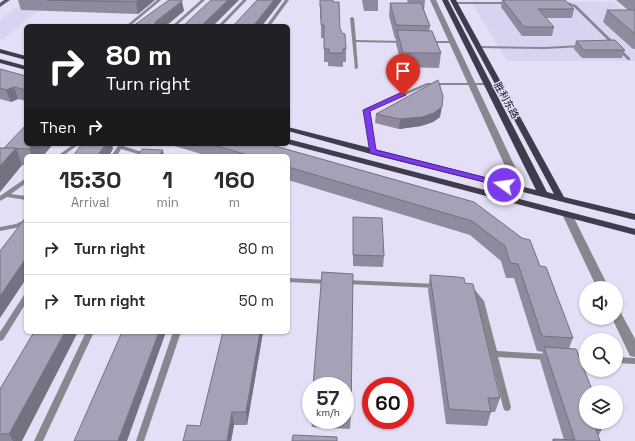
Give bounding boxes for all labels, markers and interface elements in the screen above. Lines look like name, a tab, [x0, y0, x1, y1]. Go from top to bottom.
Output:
text: 80 m	[106, 37, 172, 73]
icon: right	[40, 40, 92, 92]
pin	[386, 54, 420, 95]
icon: arrive	[392, 60, 414, 82]
text: Turn right	[106, 72, 190, 95]
street label: 胜利东路	[491, 80, 522, 121]
icon: right	[84, 116, 106, 138]
text: Then	[40, 118, 76, 137]
text: 15:30	[59, 164, 122, 195]
text: 1	[162, 164, 173, 195]
text: 160	[214, 164, 255, 195]
position arrow	[483, 164, 525, 206]
text: Arrival	[71, 194, 110, 211]
text: min	[156, 194, 179, 211]
text: m	[229, 194, 240, 211]
icon: right	[40, 238, 62, 260]
text: Turn right	[74, 239, 145, 258]
text: 80 m	[238, 239, 274, 258]
map controls	[579, 281, 623, 429]
button: sound	[579, 281, 623, 325]
icon: right	[40, 290, 62, 312]
text: Turn right	[74, 291, 145, 310]
text: 50 m	[239, 291, 274, 310]
button: search	[579, 333, 623, 377]
speed limit sign: 60	[362, 377, 414, 429]
text: 57	[317, 385, 339, 411]
button: layers	[579, 385, 623, 429]
text: km/h	[316, 406, 340, 419]

